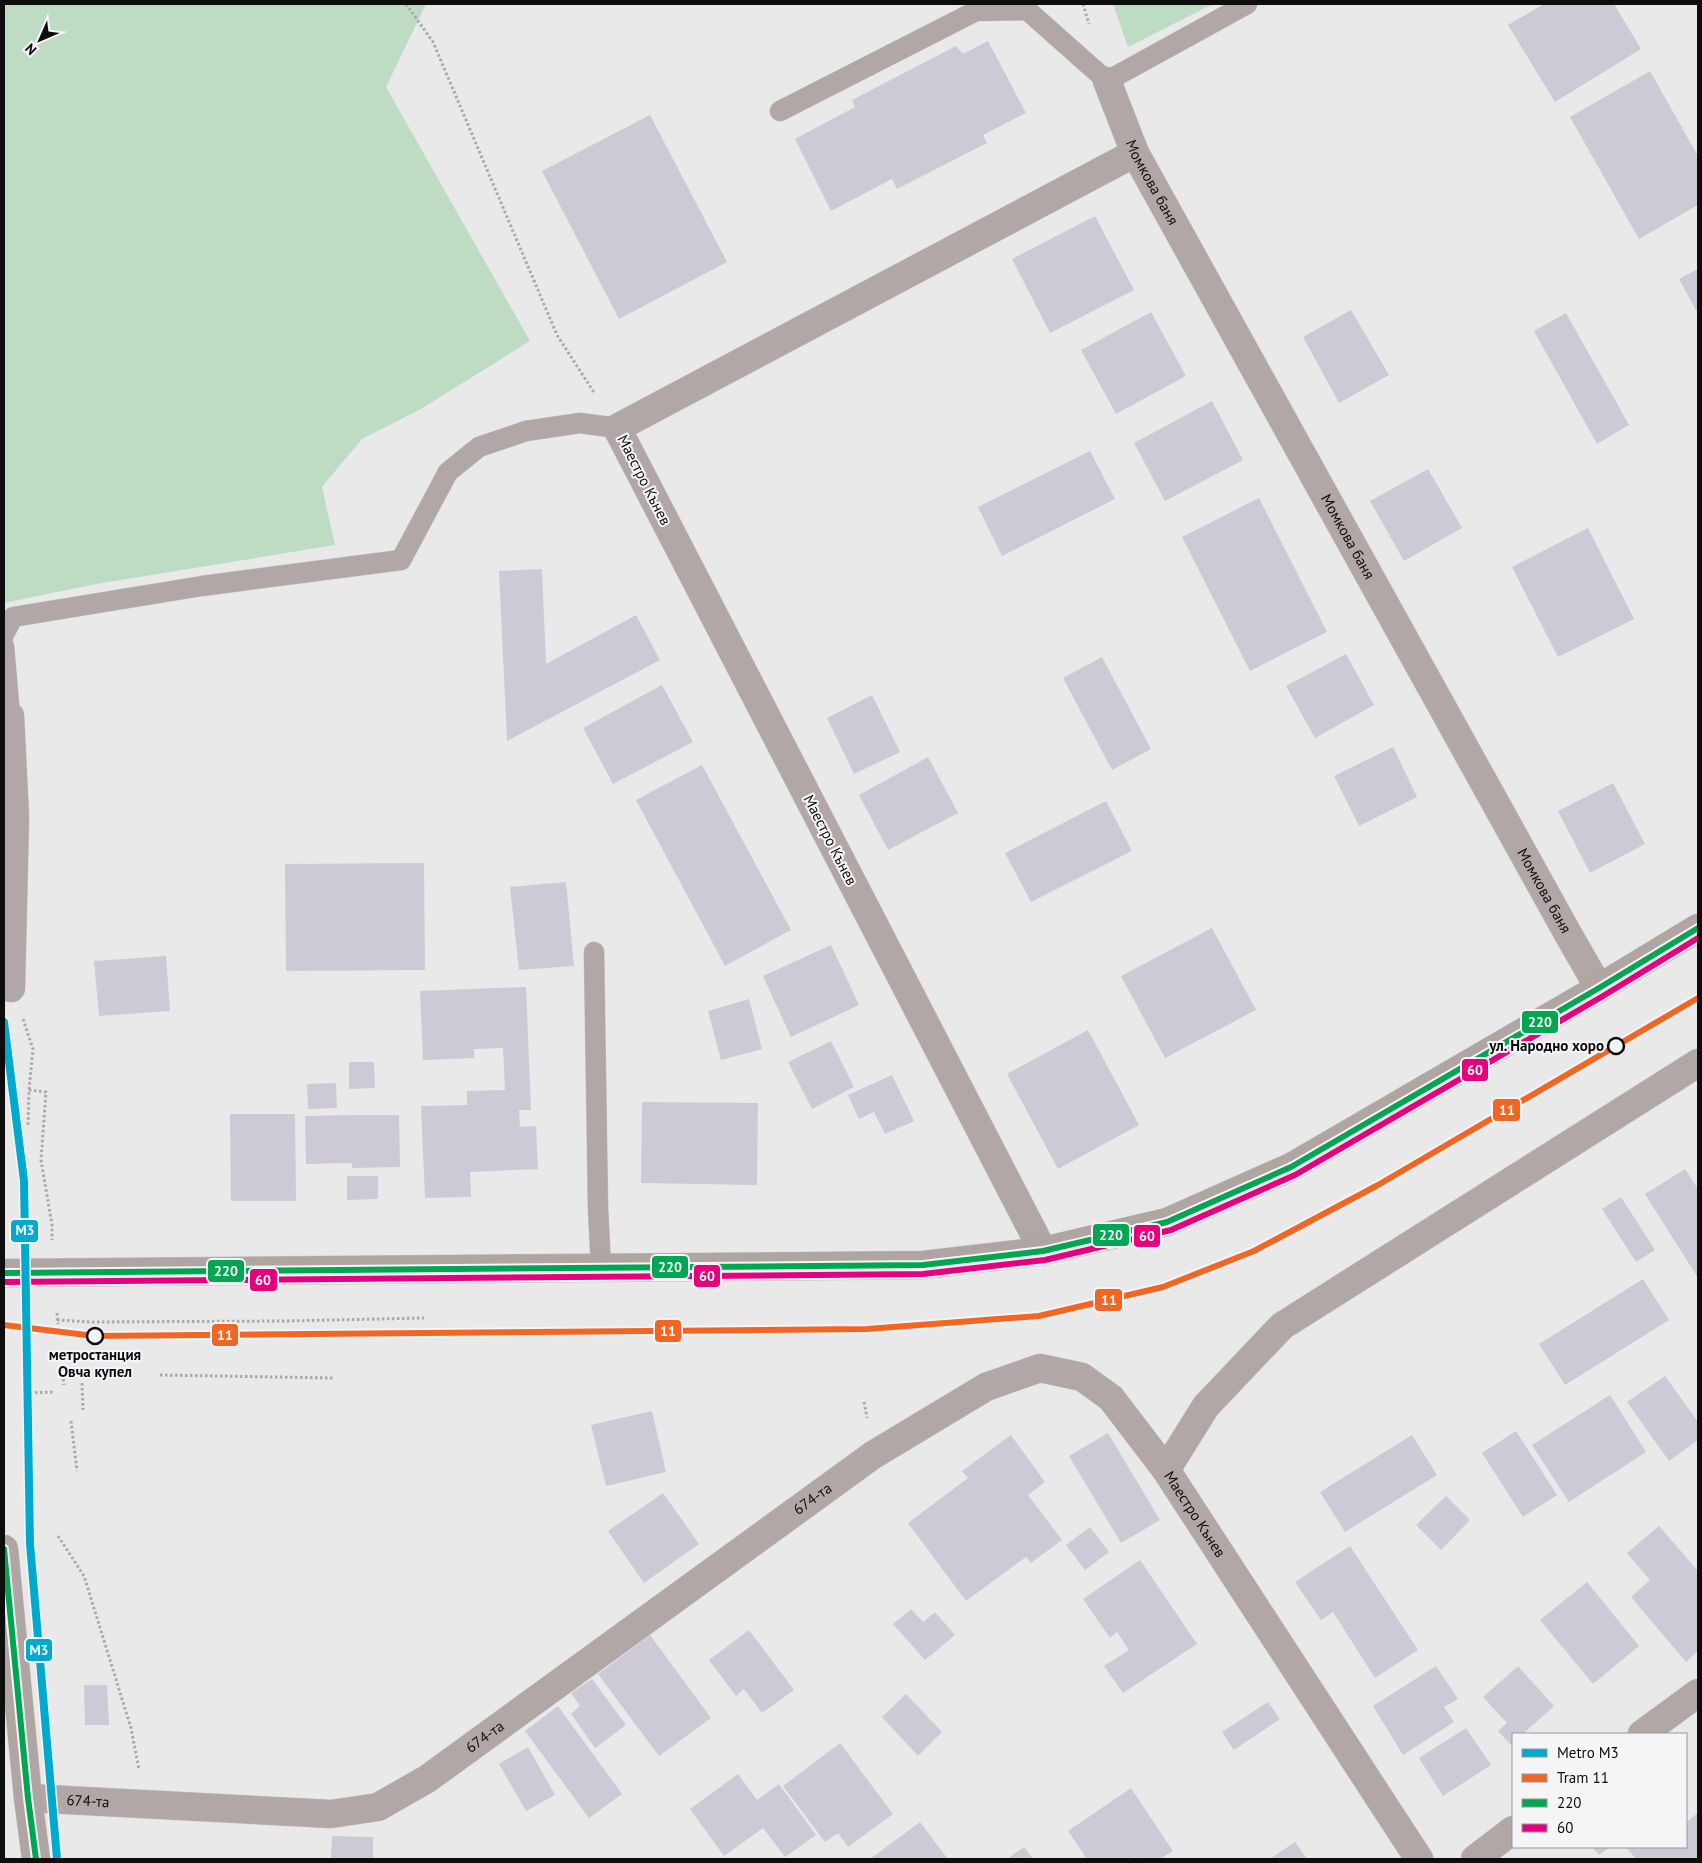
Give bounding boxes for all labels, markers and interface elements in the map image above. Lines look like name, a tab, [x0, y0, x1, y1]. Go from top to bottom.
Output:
north arrow	[15, 15, 65, 65]
text: N	[21, 40, 40, 59]
street label: Момкова баня	[1122, 137, 1183, 228]
street label: Маестро Кънев	[613, 431, 675, 528]
street label: Момкова баня	[1317, 491, 1379, 582]
street label: Маестро Кънев	[799, 791, 861, 888]
street label: Момкова баня	[1513, 845, 1576, 937]
line badge: 220	[1521, 1010, 1559, 1034]
text: 220	[1528, 1013, 1552, 1031]
place label: ул. Народно хоро	[1488, 1036, 1604, 1055]
marker: ул. Народно хоро	[1607, 1037, 1625, 1055]
line badge: 60	[1461, 1058, 1489, 1082]
text: 60	[1467, 1061, 1483, 1079]
line badge: 11	[1492, 1098, 1521, 1122]
text: 11	[1499, 1101, 1515, 1119]
line badge: M3	[10, 1219, 39, 1243]
text: M3	[15, 1221, 35, 1239]
line badge: 220	[1092, 1223, 1130, 1247]
line badge: 60	[1133, 1224, 1161, 1248]
text: 220	[1099, 1226, 1123, 1244]
text: 60	[1139, 1227, 1155, 1245]
line badge: 220	[651, 1255, 689, 1279]
text: 220	[658, 1258, 682, 1276]
line badge: 220	[207, 1259, 245, 1283]
text: 220	[214, 1262, 238, 1280]
line badge: 60	[693, 1264, 721, 1288]
text: 60	[699, 1267, 715, 1285]
line badge: 60	[249, 1268, 278, 1292]
text: 60	[255, 1271, 271, 1289]
line badge: 11	[1094, 1288, 1123, 1312]
text: 11	[1101, 1291, 1117, 1309]
line badge: 11	[654, 1319, 682, 1343]
text: 11	[660, 1322, 676, 1340]
line badge: 11	[211, 1323, 239, 1347]
text: 11	[217, 1326, 233, 1344]
marker: метростанция Овча купел	[86, 1327, 104, 1345]
place label: метростанция Овча купел	[49, 1345, 141, 1381]
street label: Маестро Кънев	[1160, 1467, 1230, 1561]
street label: 674-та	[789, 1478, 835, 1519]
line badge: M3	[25, 1638, 53, 1662]
text: M3	[29, 1641, 49, 1659]
street label: 674-та	[462, 1716, 508, 1757]
legend	[1512, 1733, 1687, 1848]
text: Metro M3	[1557, 1743, 1619, 1762]
text: Tram 11	[1557, 1768, 1609, 1787]
street label: 674-та	[66, 1790, 110, 1811]
text: 220	[1557, 1793, 1582, 1812]
text: 60	[1557, 1818, 1573, 1837]

